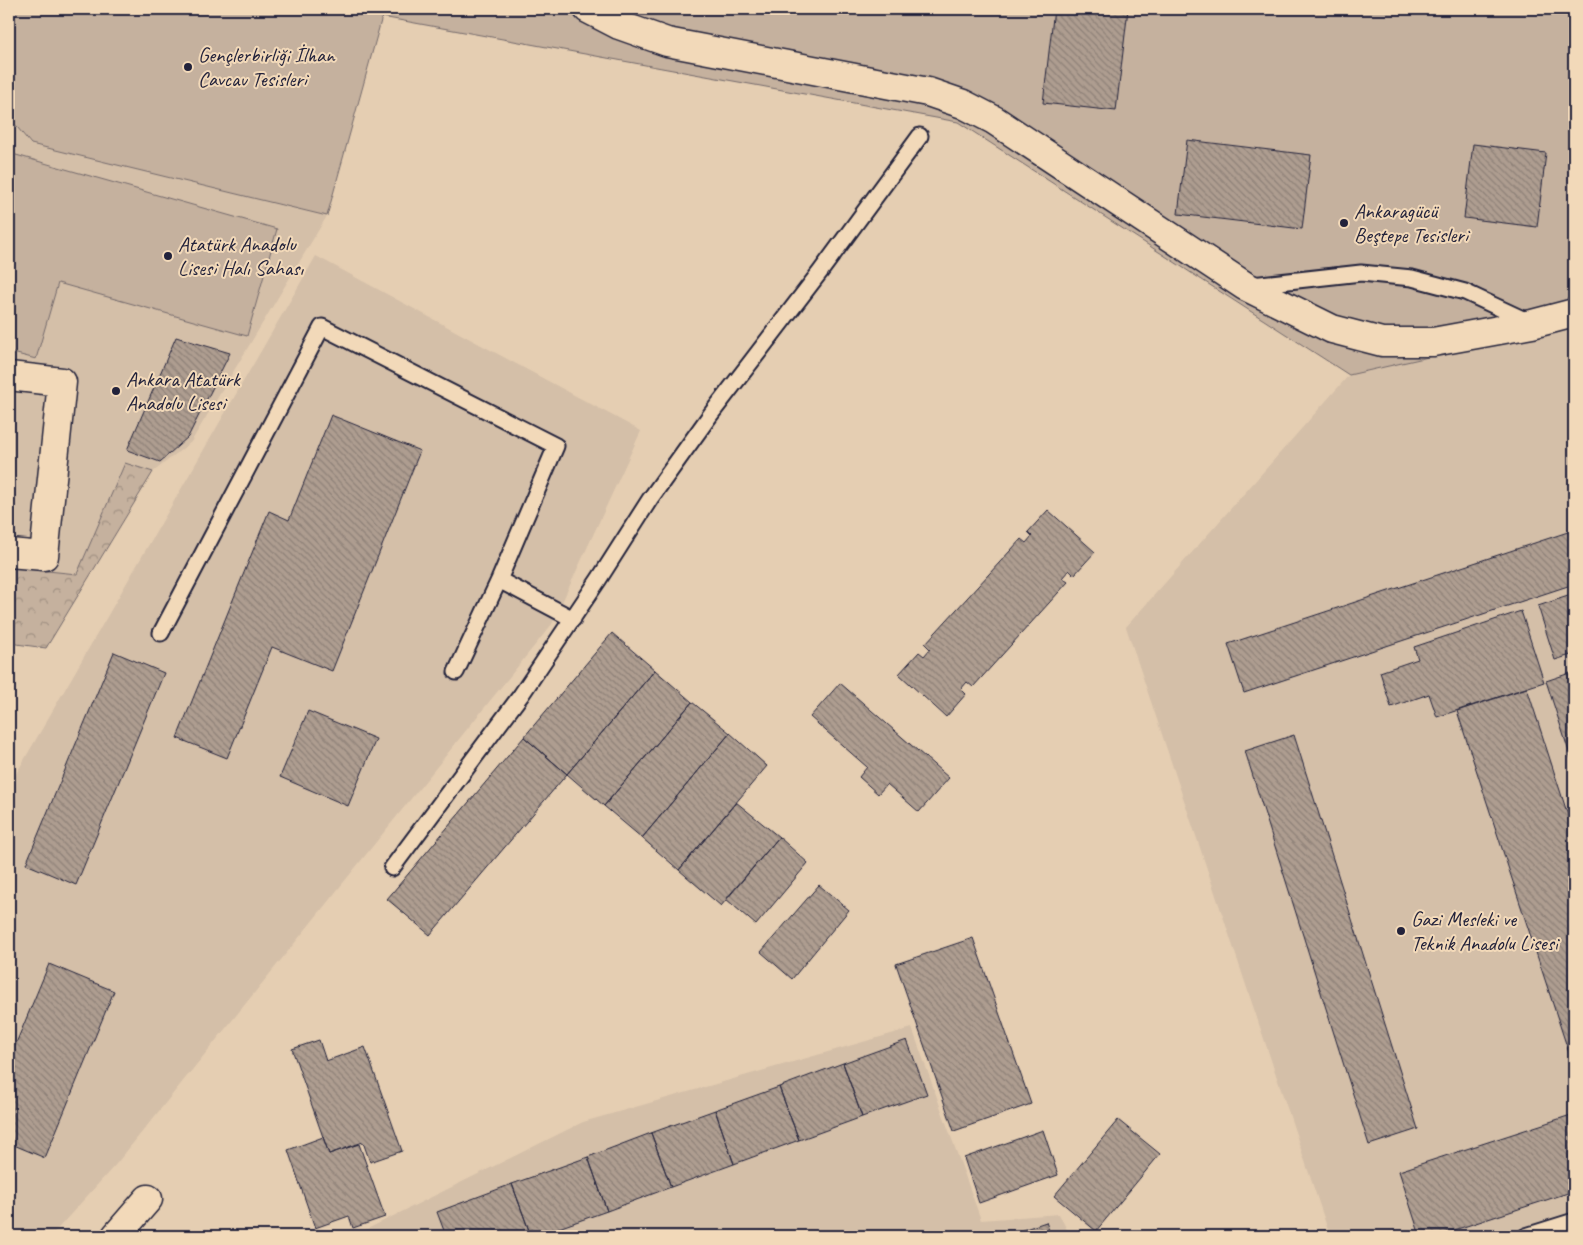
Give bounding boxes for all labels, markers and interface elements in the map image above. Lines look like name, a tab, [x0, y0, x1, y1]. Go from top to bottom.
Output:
place label: Gençlerbirliği İlhan Cavcav Tesisleri	[198, 42, 336, 92]
marker: Gençlerbirliği İlhan Cavcav Tesisleri	[182, 61, 194, 73]
place label: Ankaragücü Beştepe Tesisleri	[1354, 198, 1471, 248]
marker: Ankaragücü Beştepe Tesisleri	[1338, 217, 1350, 229]
place label: Atatürk Anadolu Lisesi Halı Sahası	[178, 231, 304, 281]
marker: Atatürk Anadolu Lisesi Halı Sahası	[162, 250, 174, 262]
place label: Ankara Atatürk Anadolu Lisesi	[126, 366, 241, 416]
marker: Ankara Atatürk Anadolu Lisesi	[110, 385, 122, 397]
place label: Gazi Mesleki ve Teknik Anadolu Lisesi	[1411, 906, 1561, 956]
marker: Gazi Mesleki ve Teknik Anadolu Lisesi	[1395, 925, 1407, 937]

